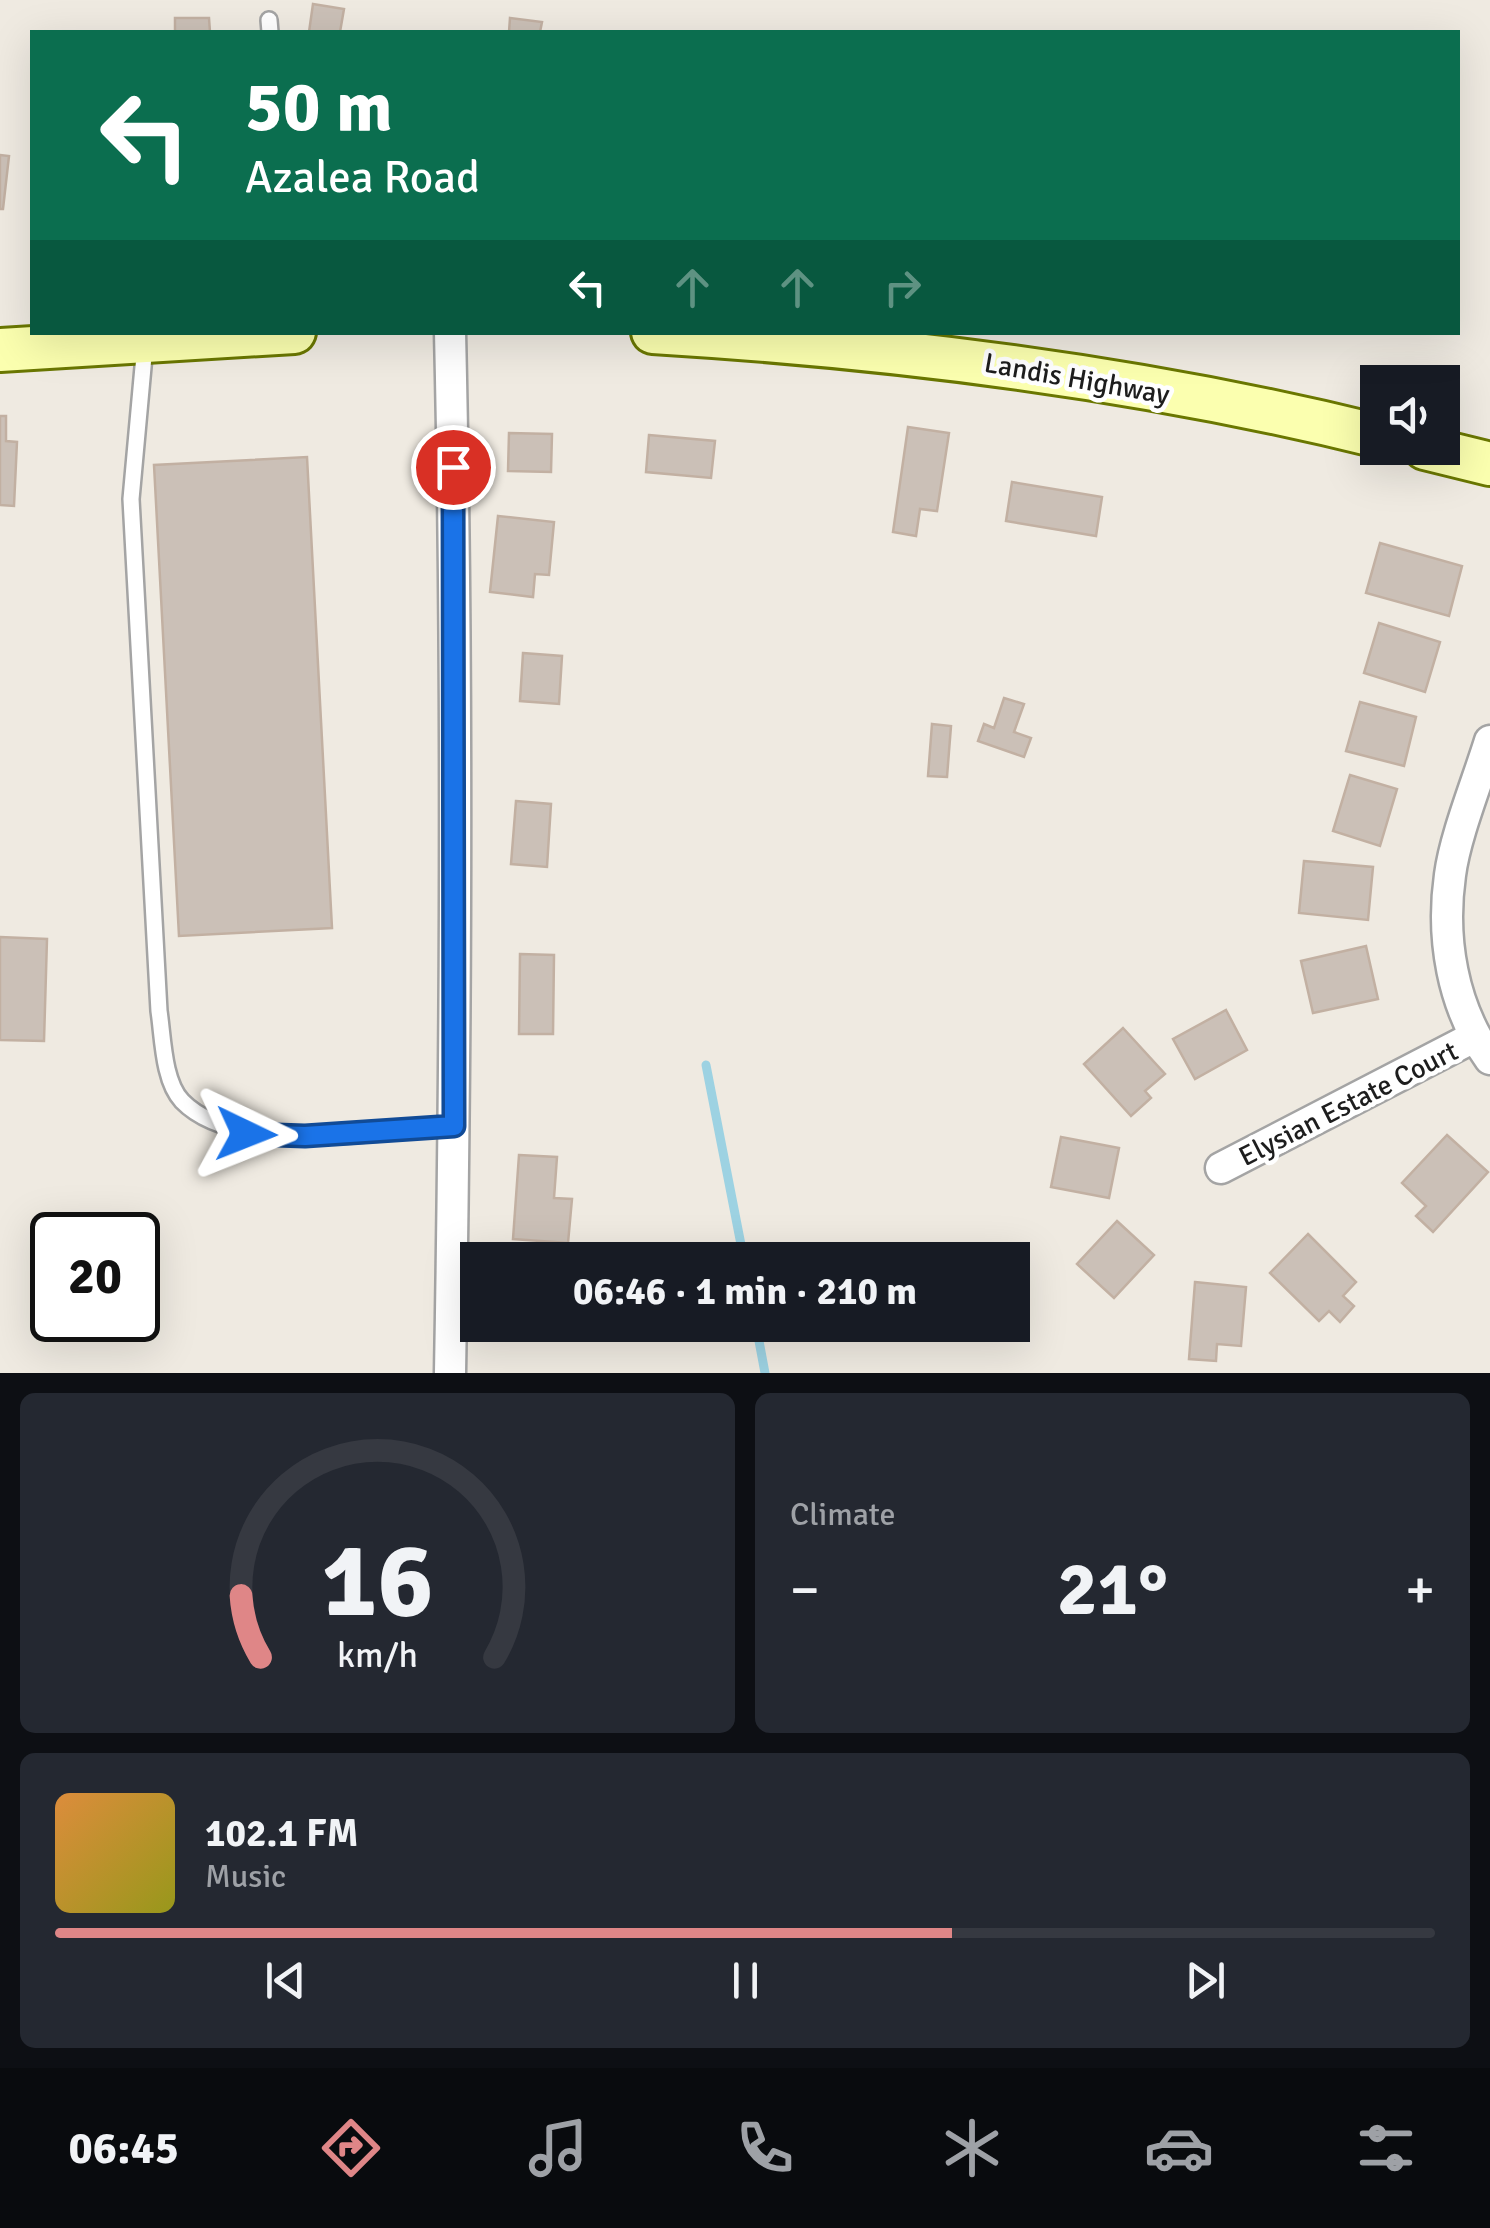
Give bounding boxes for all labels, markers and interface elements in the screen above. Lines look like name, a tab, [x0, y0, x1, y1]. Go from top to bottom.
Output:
text: 50 m	[245, 64, 393, 150]
icon: left	[80, 70, 210, 200]
text: Azalea Road	[245, 150, 480, 205]
icon: left	[560, 260, 615, 315]
icon: ahead	[665, 260, 720, 315]
icon: ahead	[770, 260, 825, 315]
icon: right	[875, 260, 930, 315]
street label: Landis Highway	[982, 346, 1172, 412]
map controls	[1360, 365, 1460, 465]
button: sound	[1360, 365, 1460, 465]
pin	[411, 425, 496, 510]
icon: arrive	[426, 440, 481, 495]
street label: Elysian Estate Court	[1233, 1034, 1464, 1174]
position arrow	[194, 1082, 298, 1186]
speed limit sign: 20	[30, 1212, 160, 1342]
text: 06:46 · 1 min · 210 m	[573, 1268, 917, 1315]
text: Climate	[790, 1495, 896, 1534]
text: 16	[321, 1517, 434, 1645]
text: 21°	[1057, 1543, 1168, 1636]
text: −	[790, 1556, 820, 1624]
text: +	[1405, 1556, 1435, 1624]
text: km/h	[337, 1633, 418, 1677]
text: 102.1 FM	[205, 1810, 358, 1857]
text: Music	[205, 1857, 286, 1896]
icon: previous	[258, 1953, 313, 2008]
icon: pause	[718, 1953, 773, 2008]
icon: next	[1178, 1953, 1233, 2008]
icon: directions	[316, 2113, 386, 2183]
icon: music	[523, 2113, 593, 2183]
icon: phone	[730, 2113, 800, 2183]
icon: climate	[937, 2113, 1007, 2183]
icon: car	[1144, 2113, 1214, 2183]
icon: filters	[1351, 2113, 1421, 2183]
text: 06:45	[69, 2121, 179, 2176]

